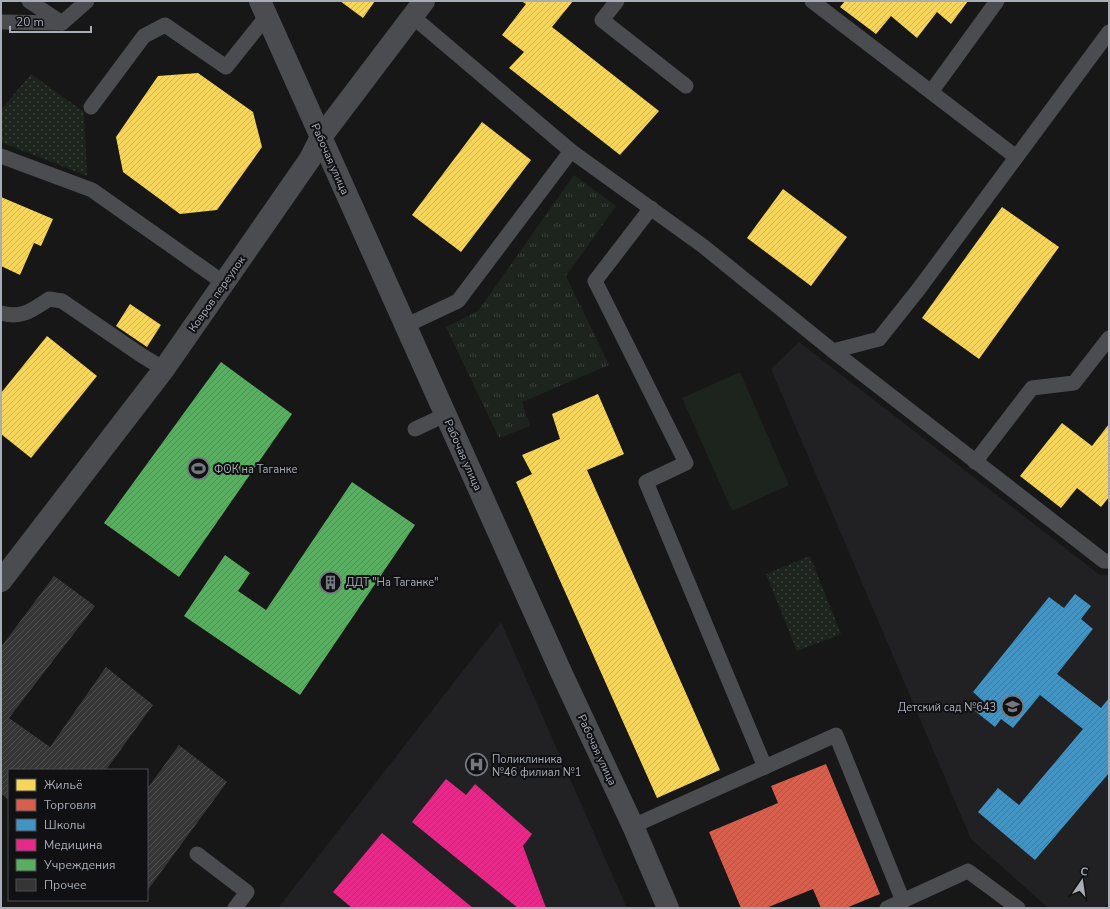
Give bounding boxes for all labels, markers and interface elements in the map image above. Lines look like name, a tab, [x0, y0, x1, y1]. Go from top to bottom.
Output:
scale bar	[10, 8, 91, 34]
text: 20 m	[16, 14, 44, 30]
street label: Рабочая улица	[308, 121, 352, 197]
street label: Ковров переулок	[185, 253, 249, 335]
street label: Рабочая улица	[441, 417, 485, 493]
sports icon: ФОК на Таганке	[186, 456, 212, 482]
place label: ФОК на Таганке	[214, 462, 297, 477]
building icon: ДДТ "На Таганке"	[317, 569, 343, 595]
place label: ДДТ "На Таганке"	[346, 575, 439, 590]
school or university icon: Детский сад №643	[999, 694, 1025, 720]
place label: Детский сад №643	[898, 700, 996, 715]
street label: Рабочая улица	[574, 712, 620, 788]
hospital icon: Поликлиника №46 филиал №1	[464, 752, 490, 778]
place label: Поликлиника №46 филиал №1	[492, 752, 581, 780]
legend	[8, 769, 148, 901]
text: Жильё	[44, 777, 82, 793]
text: Торговля	[44, 797, 96, 813]
text: Школы	[44, 817, 85, 833]
text: Медицина	[44, 837, 103, 853]
text: Учреждения	[43, 857, 116, 873]
north arrow	[1062, 861, 1102, 901]
text: С	[1079, 864, 1090, 880]
text: Прочее	[44, 877, 87, 893]

